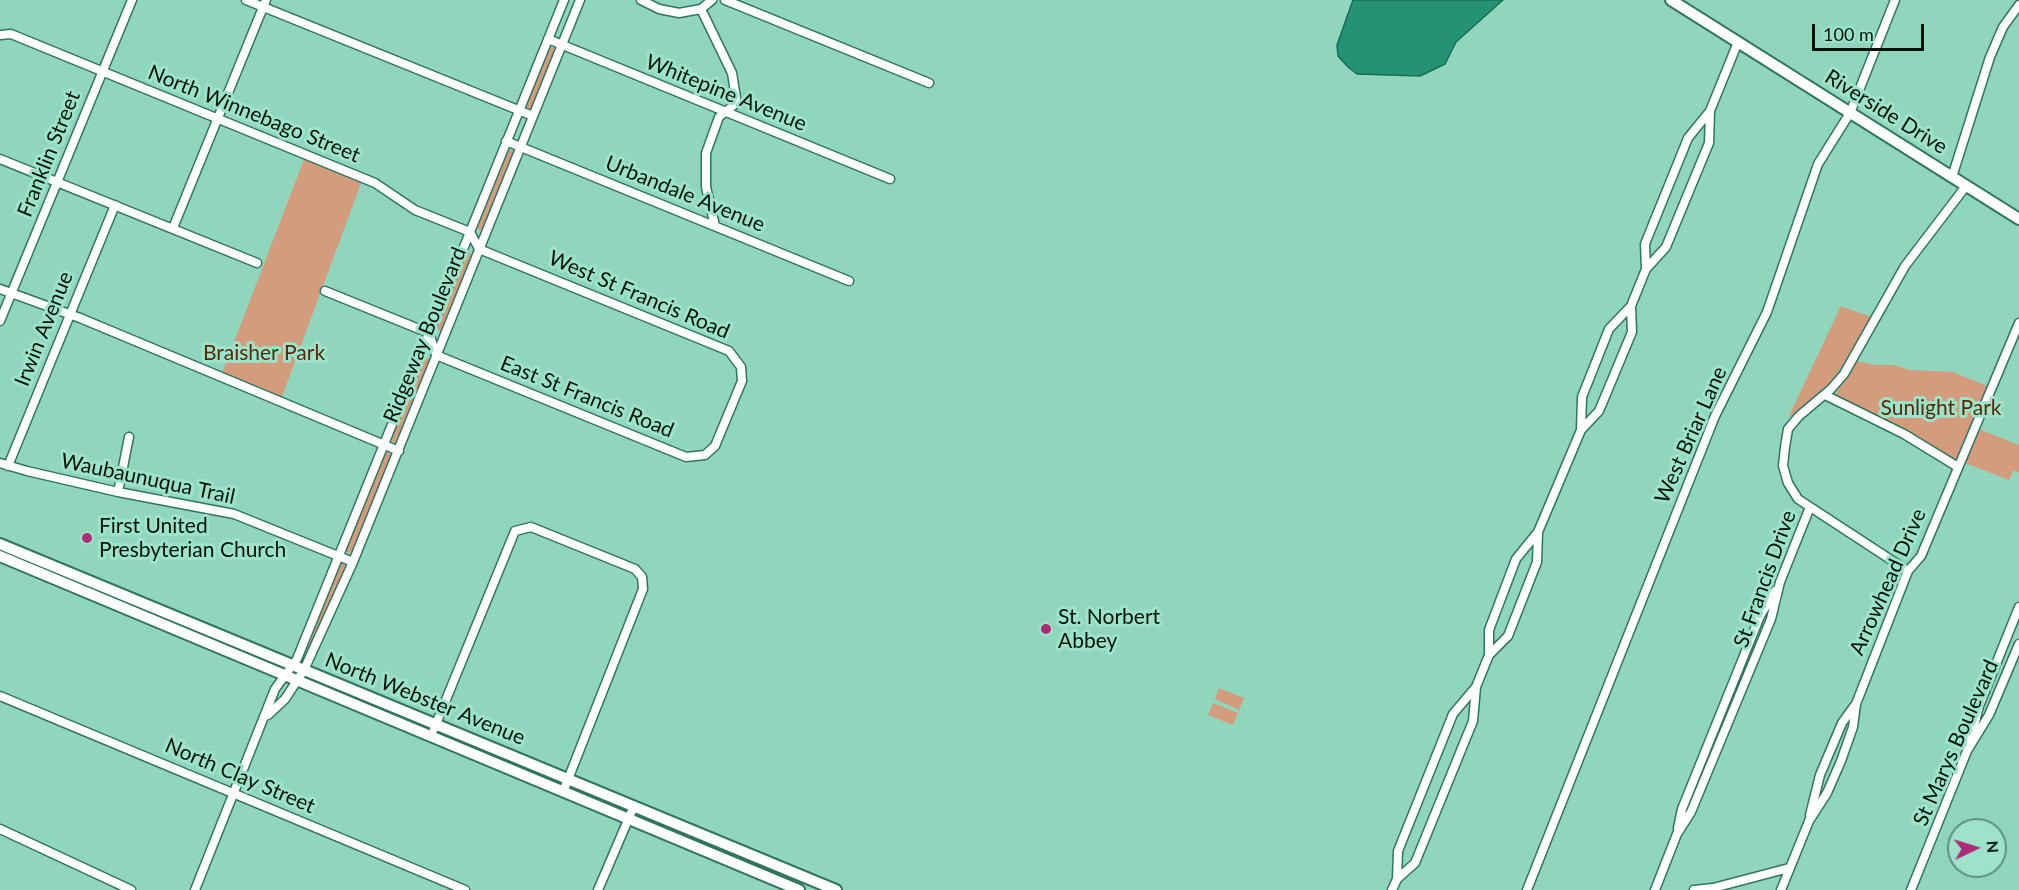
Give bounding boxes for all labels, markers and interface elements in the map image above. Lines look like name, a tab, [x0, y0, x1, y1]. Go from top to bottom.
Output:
scale bar	[1815, 12, 1928, 50]
text: 100 m	[1823, 23, 1874, 45]
street label: Whitepine Avenue	[642, 49, 810, 137]
street label: North Winnebago Street	[144, 60, 364, 168]
street label: Riverside Drive	[1820, 64, 1952, 160]
street label: Franklin Street	[12, 87, 86, 221]
street label: Urbandale Avenue	[602, 151, 768, 237]
street label: Ridgeway Boulevard	[378, 244, 472, 426]
street label: West St Francis Road	[545, 245, 733, 345]
street label: Irwin Avenue	[10, 268, 78, 390]
park label: Braisher Park	[203, 340, 325, 366]
street label: East St Francis Road	[497, 351, 677, 443]
street label: West Briar Lane	[1650, 363, 1732, 507]
park label: Sunlight Park	[1880, 395, 2002, 421]
street label: Waubaunuqua Trail	[59, 448, 237, 510]
street label: Arrowhead Drive	[1844, 505, 1932, 659]
street label: St Francis Drive	[1729, 507, 1801, 651]
place label: First United Presbyterian Church	[99, 513, 286, 563]
marker: First United Presbyterian Church	[80, 531, 94, 545]
place label: St. Norbert Abbey	[1058, 604, 1160, 654]
marker: St. Norbert Abbey	[1039, 622, 1053, 636]
street label: North Webster Avenue	[321, 647, 529, 751]
street label: St Marys Boulevard	[1908, 656, 2004, 830]
street label: North Clay Street	[161, 733, 319, 819]
north arrow	[1947, 818, 2007, 878]
text: N	[1984, 840, 2003, 854]

